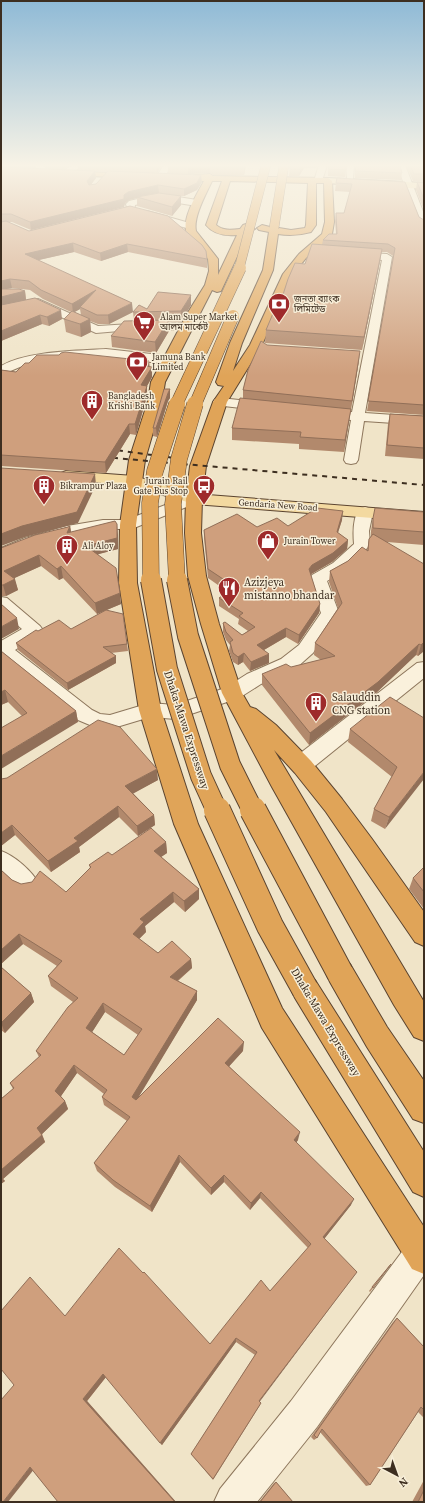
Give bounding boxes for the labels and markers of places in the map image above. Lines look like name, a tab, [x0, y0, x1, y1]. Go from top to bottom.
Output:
bank icon: জনতা ব্যাংক লিমিটেড	[266, 291, 292, 324]
place label: জনতা ব্যাংক লিমিটেড	[293, 293, 340, 315]
supermarket icon: Alam Super Market আলম মার্কেট	[131, 309, 157, 342]
place label: Alam Super Market আলম মার্কেট	[159, 311, 237, 333]
bank icon: Jamuna Bank Limited	[124, 349, 150, 382]
place label: Jamuna Bank Limited	[151, 351, 206, 373]
building icon: Bangladesh Krishi Bank	[79, 388, 105, 421]
place label: Bangladesh Krishi Bank	[108, 390, 155, 412]
building icon: Bikrampur Plaza	[31, 473, 57, 506]
bus stop icon: Jurain Rail Gate Bus Stop	[191, 473, 217, 506]
place label: Jurain Rail Gate Bus Stop	[133, 475, 188, 497]
place label: Bikrampur Plaza	[60, 480, 127, 492]
shop icon: Jurain Tower	[255, 528, 281, 561]
building icon: Ali Aloy	[54, 533, 80, 566]
place label: Jurain Tower	[283, 535, 336, 547]
place label: Ali Aloy	[82, 540, 114, 552]
restaurant icon: Azizjeya mistanno bhandar	[216, 575, 242, 608]
place label: Azizjeya mistanno bhandar	[244, 575, 335, 603]
building icon: Salauddin CNG station	[303, 690, 329, 723]
place label: Salauddin CNG station	[332, 690, 391, 718]

